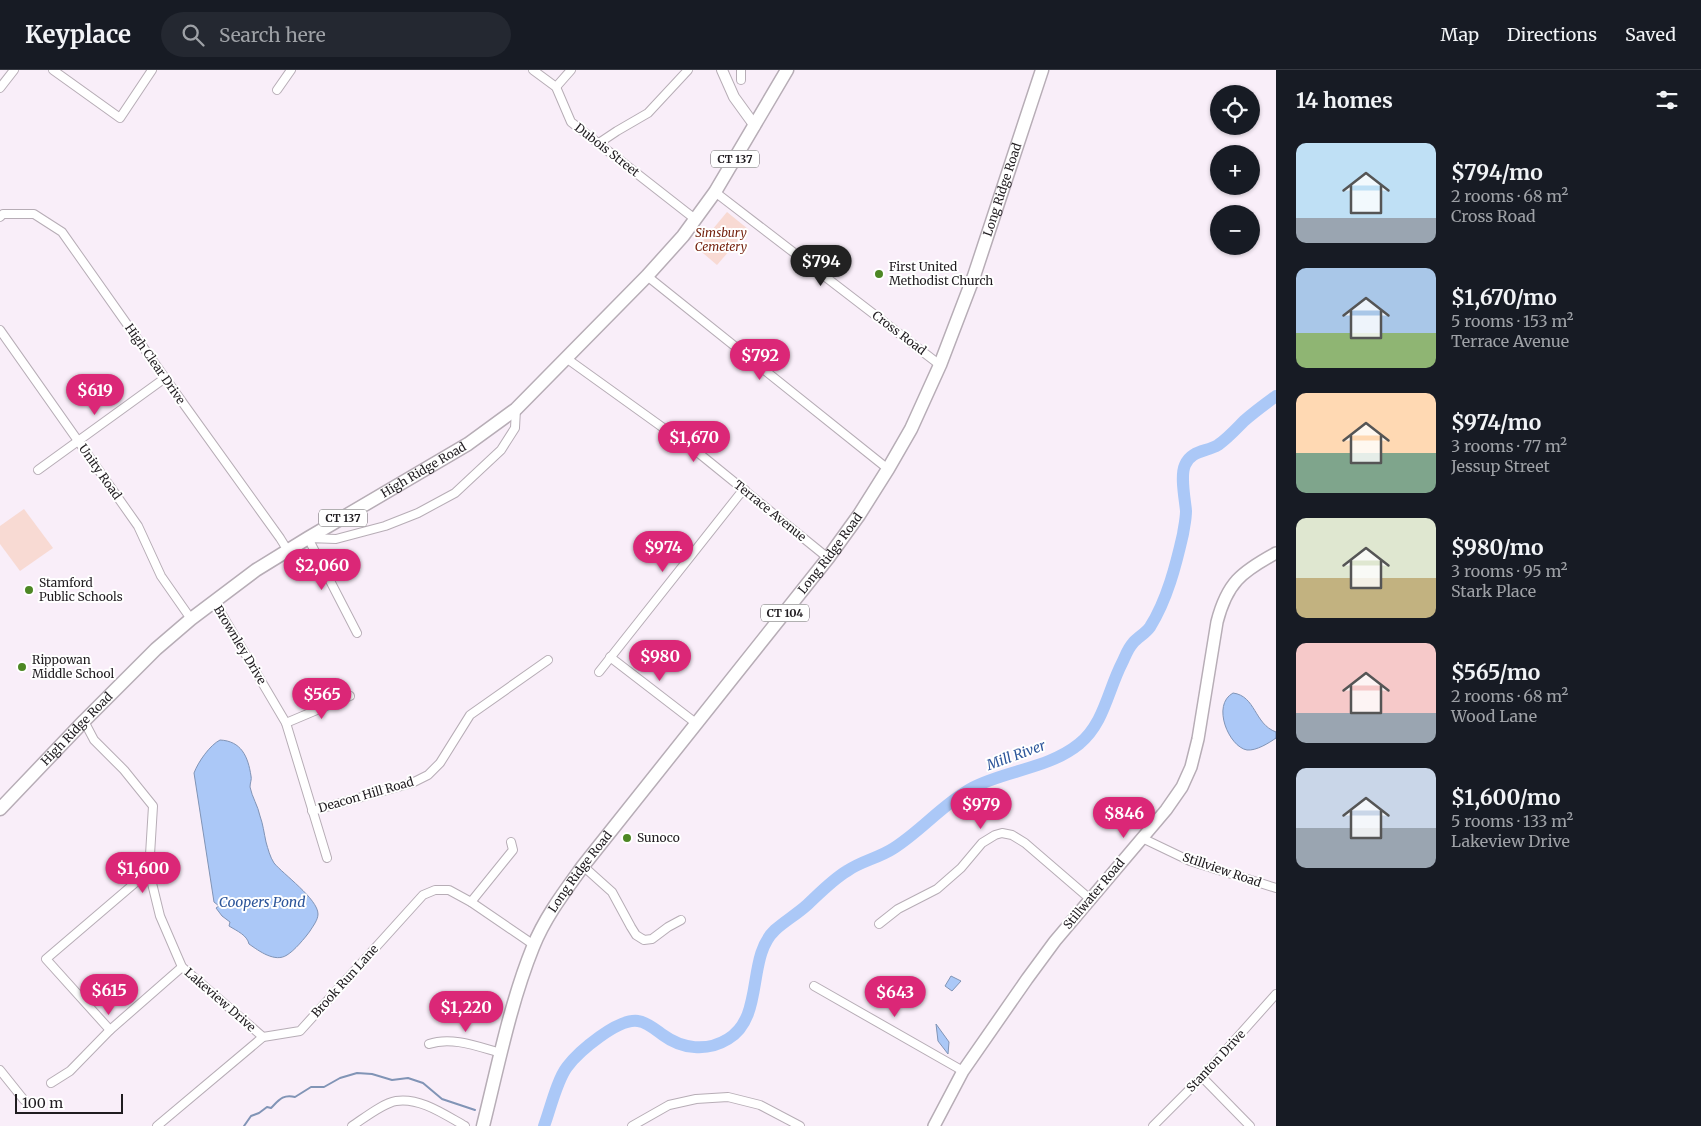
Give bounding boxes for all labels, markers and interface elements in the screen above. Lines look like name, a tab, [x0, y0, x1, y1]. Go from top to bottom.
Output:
search box	[161, 12, 511, 57]
text: Keyplace	[25, 19, 131, 50]
icon: search	[179, 21, 207, 49]
text: Search here	[219, 23, 326, 47]
text: Map	[1441, 23, 1479, 46]
text: Directions	[1507, 23, 1597, 46]
text: Saved	[1625, 23, 1676, 46]
map controls	[1210, 85, 1260, 255]
button: locate	[1210, 85, 1260, 135]
icon: filters	[1653, 86, 1681, 114]
text: 14 homes	[1296, 87, 1393, 114]
street label: Dubois Street	[572, 120, 643, 180]
street label: Long Ridge Road	[980, 141, 1024, 238]
button: +	[1210, 145, 1260, 195]
road number: CT 137	[711, 150, 759, 168]
text: $794/mo	[1451, 159, 1543, 186]
icon: home	[1336, 163, 1396, 223]
text: 2 rooms · 68 m²	[1451, 186, 1568, 206]
button: −	[1210, 205, 1260, 255]
text: Cross Road	[1451, 206, 1536, 226]
park label: Simsbury Cemetery	[695, 225, 748, 254]
pin: $794	[791, 244, 851, 287]
text: $794	[802, 251, 840, 271]
place label: First United Methodist Church	[889, 259, 993, 288]
marker: First United Methodist Church	[873, 268, 885, 280]
text: $1,670/mo	[1451, 284, 1557, 311]
icon: home	[1336, 288, 1396, 348]
street label: Cross Road	[869, 307, 929, 358]
text: 5 rooms · 153 m²	[1451, 311, 1573, 331]
street label: High Clear Drive	[122, 321, 189, 407]
text: Terrace Avenue	[1451, 331, 1569, 351]
pin: $792	[730, 338, 790, 381]
text: $792	[741, 345, 779, 365]
pin: $619	[65, 374, 125, 416]
text: $619	[77, 380, 113, 400]
text: $974/mo	[1451, 409, 1541, 436]
icon: home	[1336, 413, 1396, 473]
pin: $1,670	[653, 420, 735, 463]
text: $1,670	[669, 427, 719, 447]
text: 3 rooms · 77 m²	[1451, 436, 1567, 456]
street label: High Ridge Road	[378, 439, 469, 501]
street label: Unity Road	[76, 441, 125, 502]
text: Jessup Street	[1451, 456, 1550, 476]
street label: Terrace Avenue	[731, 477, 809, 544]
road number: CT 137	[319, 509, 367, 526]
street label: Long Ridge Road	[795, 510, 865, 597]
pin: $974	[633, 530, 693, 573]
text: $980/mo	[1451, 534, 1544, 561]
text: $974	[644, 537, 682, 557]
icon: home	[1336, 538, 1396, 598]
pin: $2,060	[281, 548, 363, 591]
text: $2,060	[295, 555, 349, 575]
text: 3 rooms · 95 m²	[1451, 561, 1567, 581]
place label: Stamford Public Schools	[39, 575, 123, 604]
text: Stark Place	[1451, 581, 1536, 601]
marker: Stamford Public Schools	[23, 584, 35, 596]
street label: Brownley Drive	[211, 603, 270, 687]
road number: CT 104	[761, 604, 809, 622]
pin: $980	[630, 640, 690, 682]
text: $980	[640, 646, 680, 666]
place label: Rippowan Middle School	[32, 652, 114, 681]
text: $565/mo	[1451, 659, 1540, 686]
marker: Rippowan Middle School	[16, 661, 28, 673]
icon: home	[1336, 663, 1396, 723]
pin: $565	[292, 678, 352, 720]
text: $565	[303, 684, 341, 704]
text: 2 rooms · 68 m²	[1451, 686, 1568, 706]
street label: High Ridge Road	[38, 689, 115, 768]
text: Wood Lane	[1451, 706, 1537, 726]
water label: Mill River	[983, 736, 1048, 774]
street label: Deacon Hill Road	[316, 774, 415, 815]
text: $1,600/mo	[1451, 784, 1560, 811]
pin: $979	[951, 788, 1011, 830]
icon: home	[1336, 788, 1396, 848]
text: $979	[962, 794, 1000, 814]
pin: $846	[1094, 796, 1154, 839]
text: $846	[1104, 803, 1144, 823]
text: 5 rooms · 133 m²	[1451, 811, 1573, 831]
street label: Long Ridge Road	[545, 828, 615, 915]
place label: Sunoco	[637, 830, 680, 845]
text: Lakeview Drive	[1451, 831, 1570, 851]
marker: Sunoco	[621, 832, 633, 844]
street label: Stillview Road	[1181, 849, 1263, 890]
pin: $1,600	[102, 852, 184, 894]
street label: Stillwater Road	[1060, 855, 1127, 932]
text: $1,600	[117, 858, 169, 878]
water label: Coopers Pond	[219, 893, 305, 911]
street label: Brook Run Lane	[308, 941, 381, 1020]
street label: Lakeview Drive	[182, 965, 259, 1035]
pin: $615	[79, 974, 139, 1016]
pin: $643	[865, 976, 925, 1018]
text: $615	[91, 980, 127, 1000]
text: $643	[876, 982, 914, 1002]
pin: $1,220	[425, 990, 507, 1033]
text: $1,220	[440, 997, 492, 1017]
street label: Stanton Drive	[1183, 1027, 1248, 1095]
scale bar	[15, 1091, 122, 1114]
text: 100 m	[22, 1094, 63, 1112]

